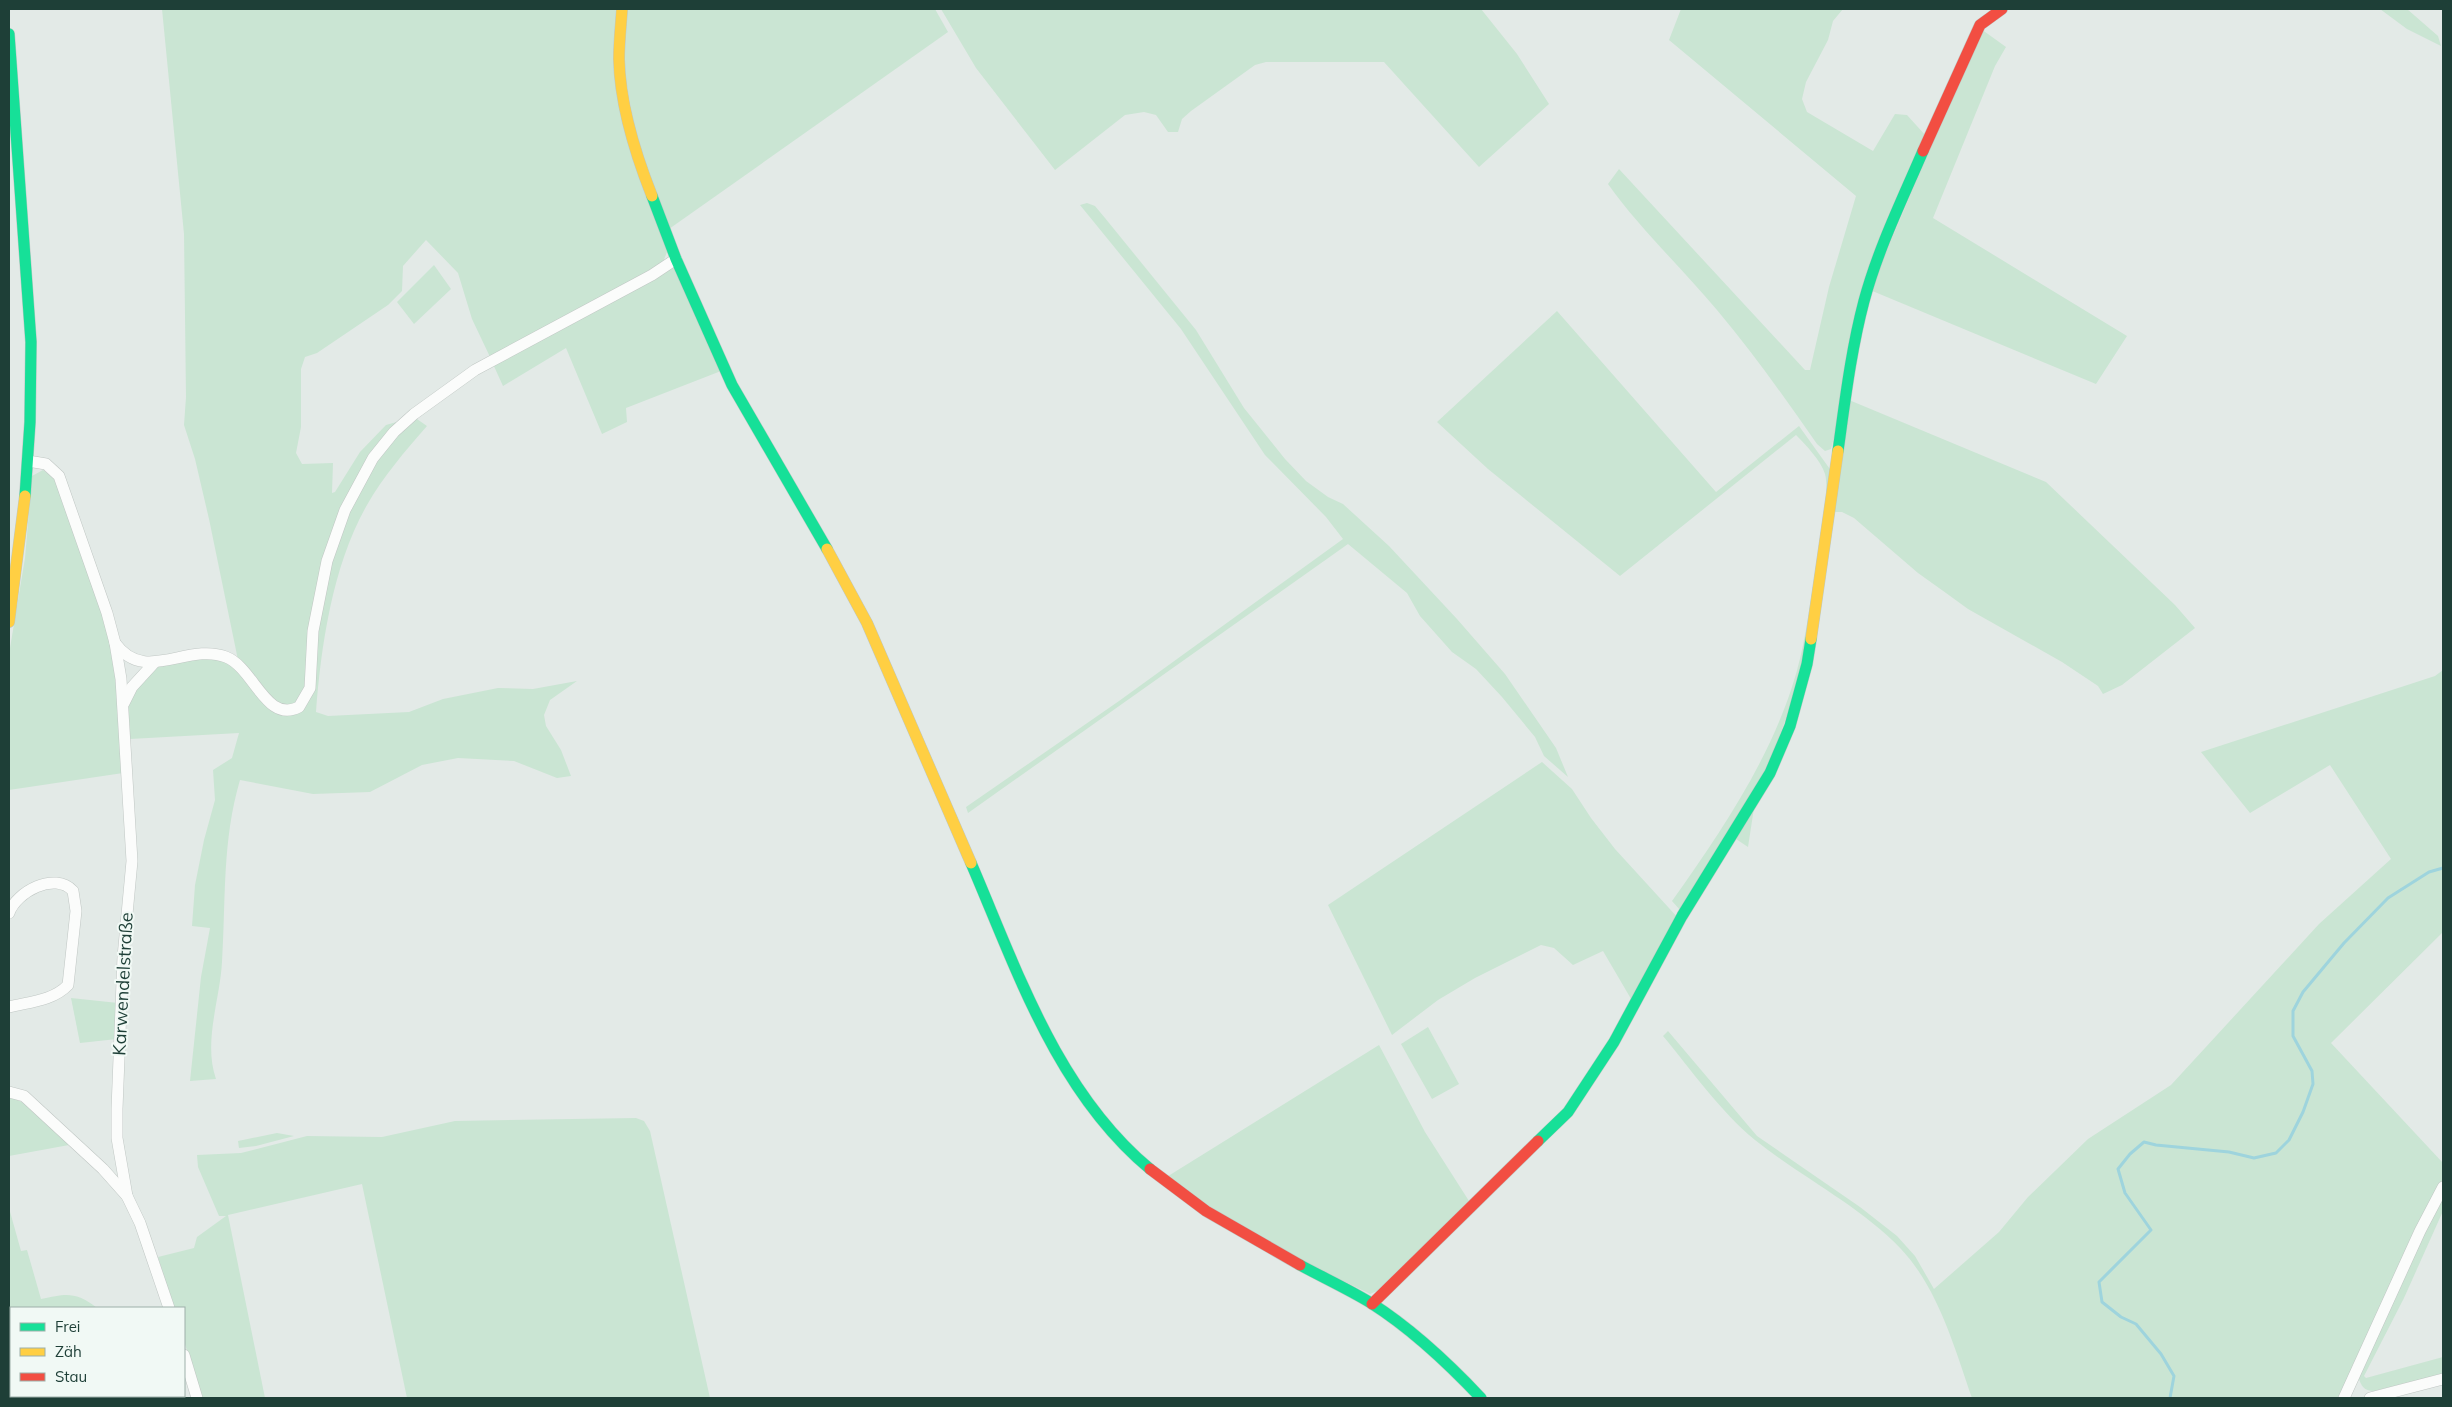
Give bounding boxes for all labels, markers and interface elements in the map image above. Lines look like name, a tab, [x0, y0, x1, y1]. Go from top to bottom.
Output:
street label: Karwendelstraße	[107, 912, 138, 1056]
legend	[10, 1307, 185, 1397]
text: Frei	[55, 1317, 80, 1336]
text: Zäh	[55, 1342, 82, 1361]
text: Stau	[55, 1367, 87, 1386]

